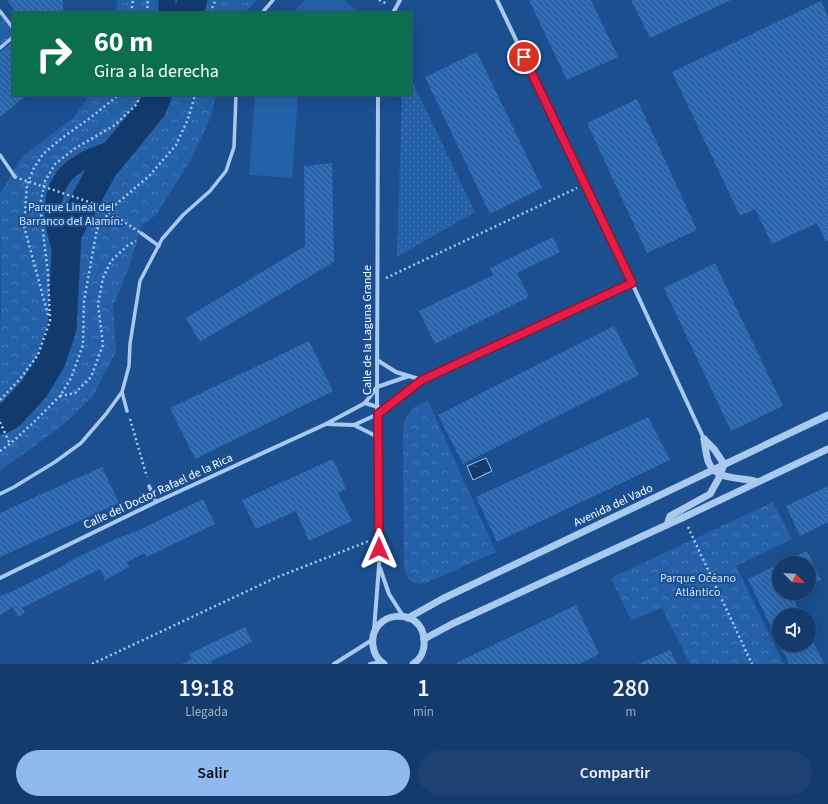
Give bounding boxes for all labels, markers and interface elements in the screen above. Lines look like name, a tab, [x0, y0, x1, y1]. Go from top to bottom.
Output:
text: 60 m	[94, 22, 153, 62]
icon: right	[28, 28, 80, 80]
pin	[507, 40, 541, 74]
icon: arrive	[513, 46, 535, 68]
text: Gira a la derecha	[94, 59, 219, 84]
park label: Parque Lineal del Barranco del Alamín.	[19, 199, 123, 230]
street label: Calle de la Laguna Grande	[359, 265, 376, 395]
street label: Calle del Doctor Rafael de la Rica	[81, 449, 236, 534]
street label: Avenida del Vado	[571, 480, 656, 531]
position arrow	[358, 528, 400, 570]
north arrow	[772, 556, 816, 600]
map controls	[772, 556, 816, 652]
park label: Parque Océano Atlántico	[660, 570, 736, 601]
button: sound	[772, 608, 816, 652]
text: 19:18	[179, 671, 234, 706]
text: 1	[417, 671, 430, 706]
text: 280	[613, 671, 649, 706]
text: Llegada	[185, 703, 228, 721]
text: min	[413, 703, 434, 721]
text: m	[626, 703, 636, 721]
button: Salir	[16, 750, 410, 796]
button: Compartir	[418, 750, 812, 796]

